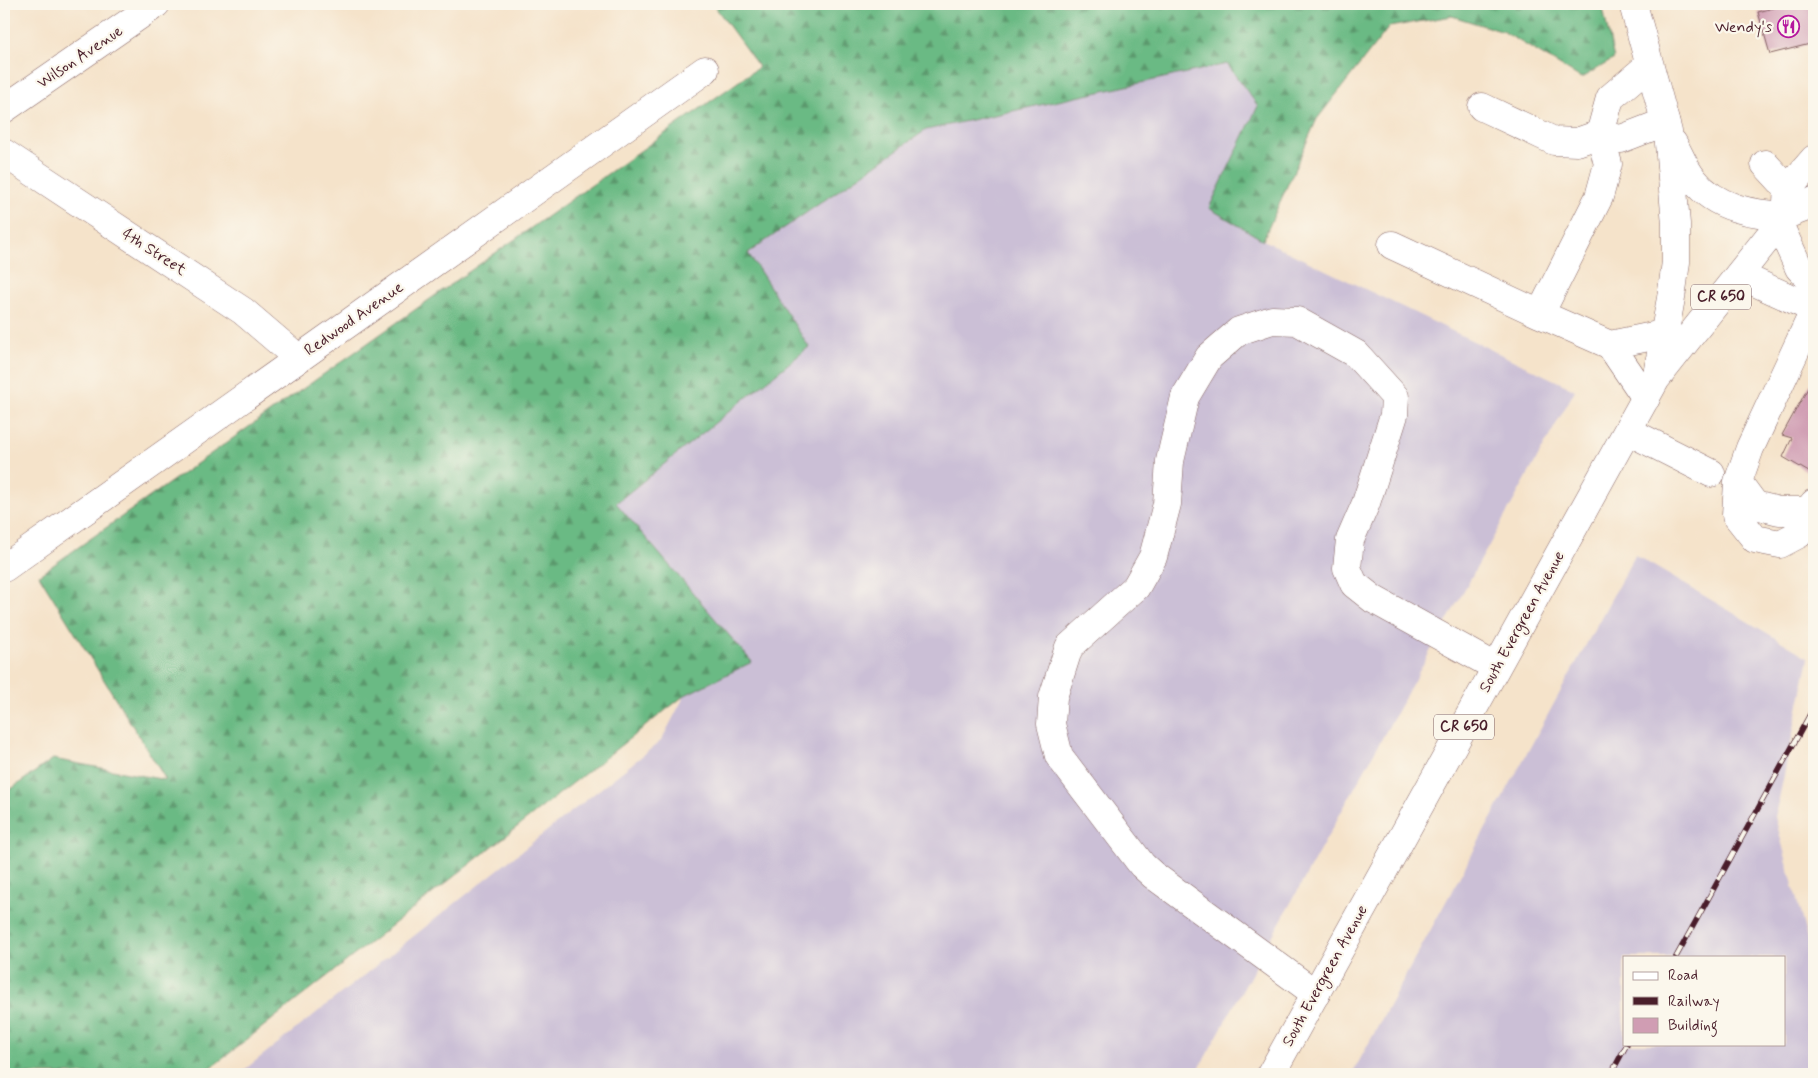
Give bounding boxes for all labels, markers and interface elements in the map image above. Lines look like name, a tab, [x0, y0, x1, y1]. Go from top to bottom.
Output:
restaurant icon: Wendy's	[1776, 15, 1800, 39]
place label: Wendy's	[1715, 17, 1772, 38]
street label: Wilson Avenue	[33, 20, 127, 93]
street label: 4th Street	[118, 223, 191, 281]
street label: Redwood Avenue	[300, 277, 408, 361]
road number: CR 650	[1691, 284, 1751, 310]
street label: South Evergreen Avenue	[1474, 547, 1571, 697]
road number: CR 650	[1434, 714, 1494, 740]
street label: South Evergreen Avenue	[1277, 901, 1374, 1051]
legend	[1623, 956, 1786, 1046]
text: Road	[1668, 966, 1698, 986]
text: Railway	[1668, 992, 1720, 1012]
text: Building	[1668, 1016, 1718, 1037]

